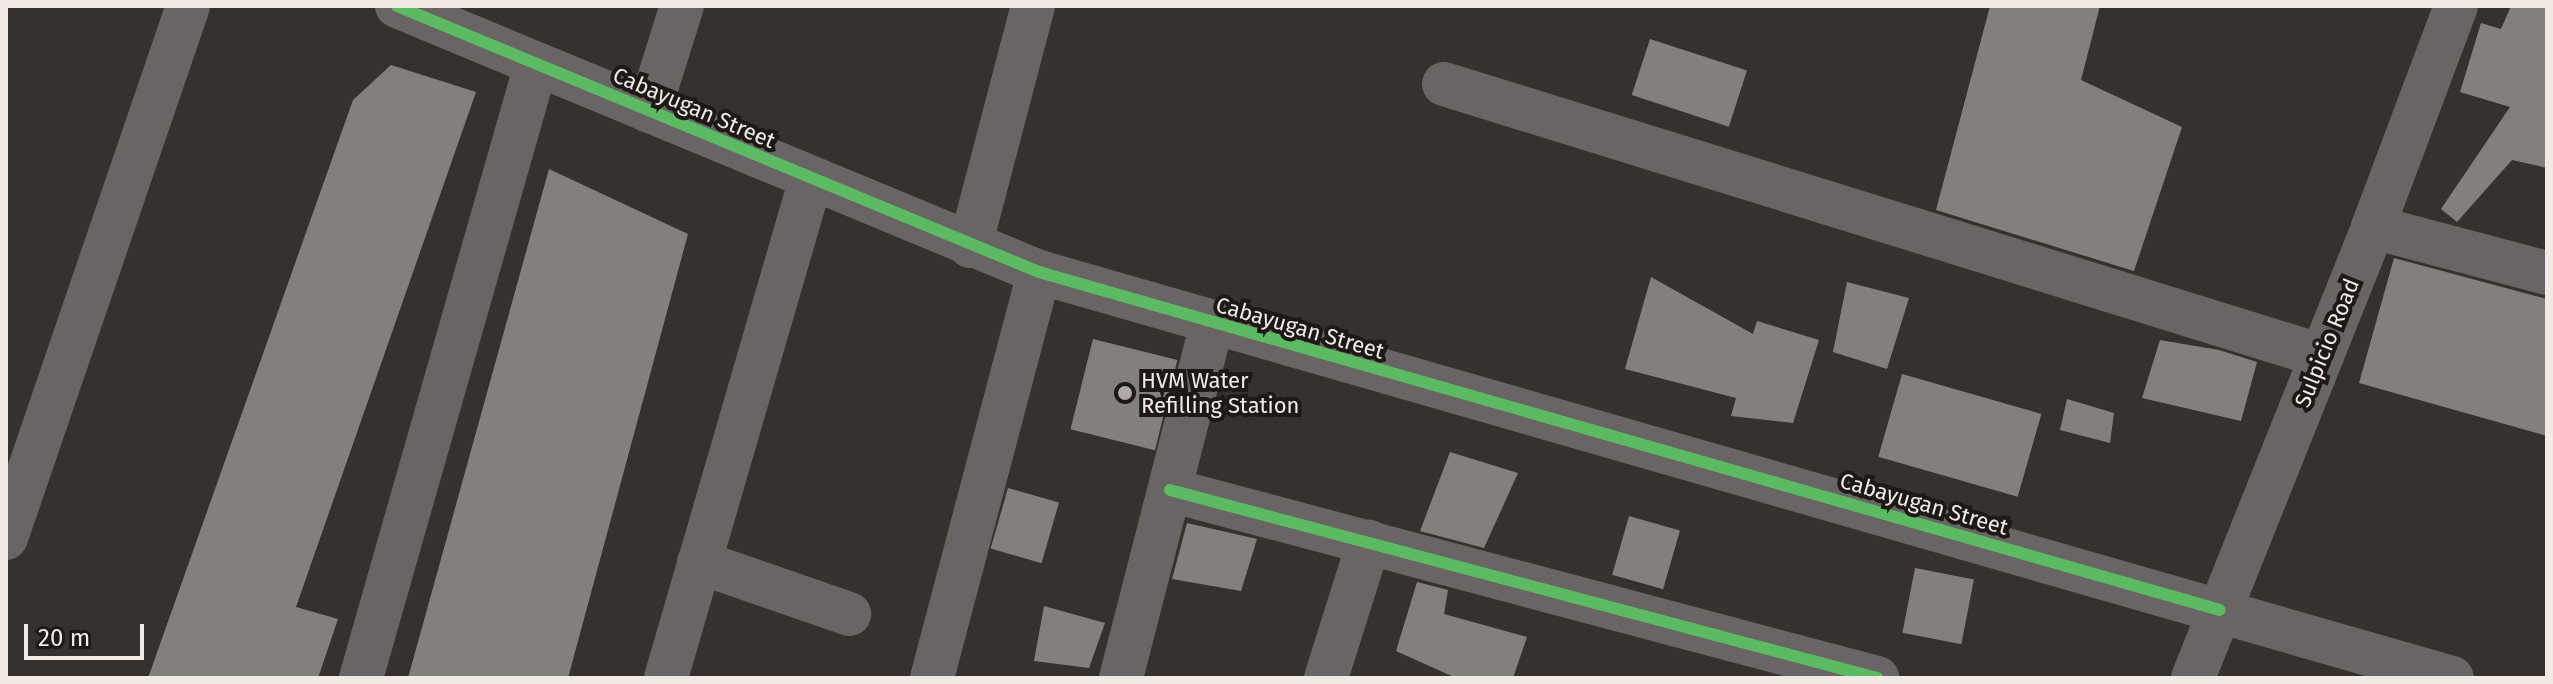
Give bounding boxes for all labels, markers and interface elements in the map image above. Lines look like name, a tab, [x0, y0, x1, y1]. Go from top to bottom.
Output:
street label: Cabayugan Street	[609, 62, 779, 154]
street label: Sulpicio Road	[2289, 275, 2365, 411]
street label: Cabayugan Street	[1213, 291, 1387, 365]
place label: HVM Water Refilling Station	[1141, 367, 1300, 418]
marker: HVM Water Refilling Station	[1116, 384, 1134, 402]
street label: Cabayugan Street	[1837, 467, 2011, 541]
scale bar	[28, 608, 148, 658]
text: 20 m	[38, 624, 90, 652]

